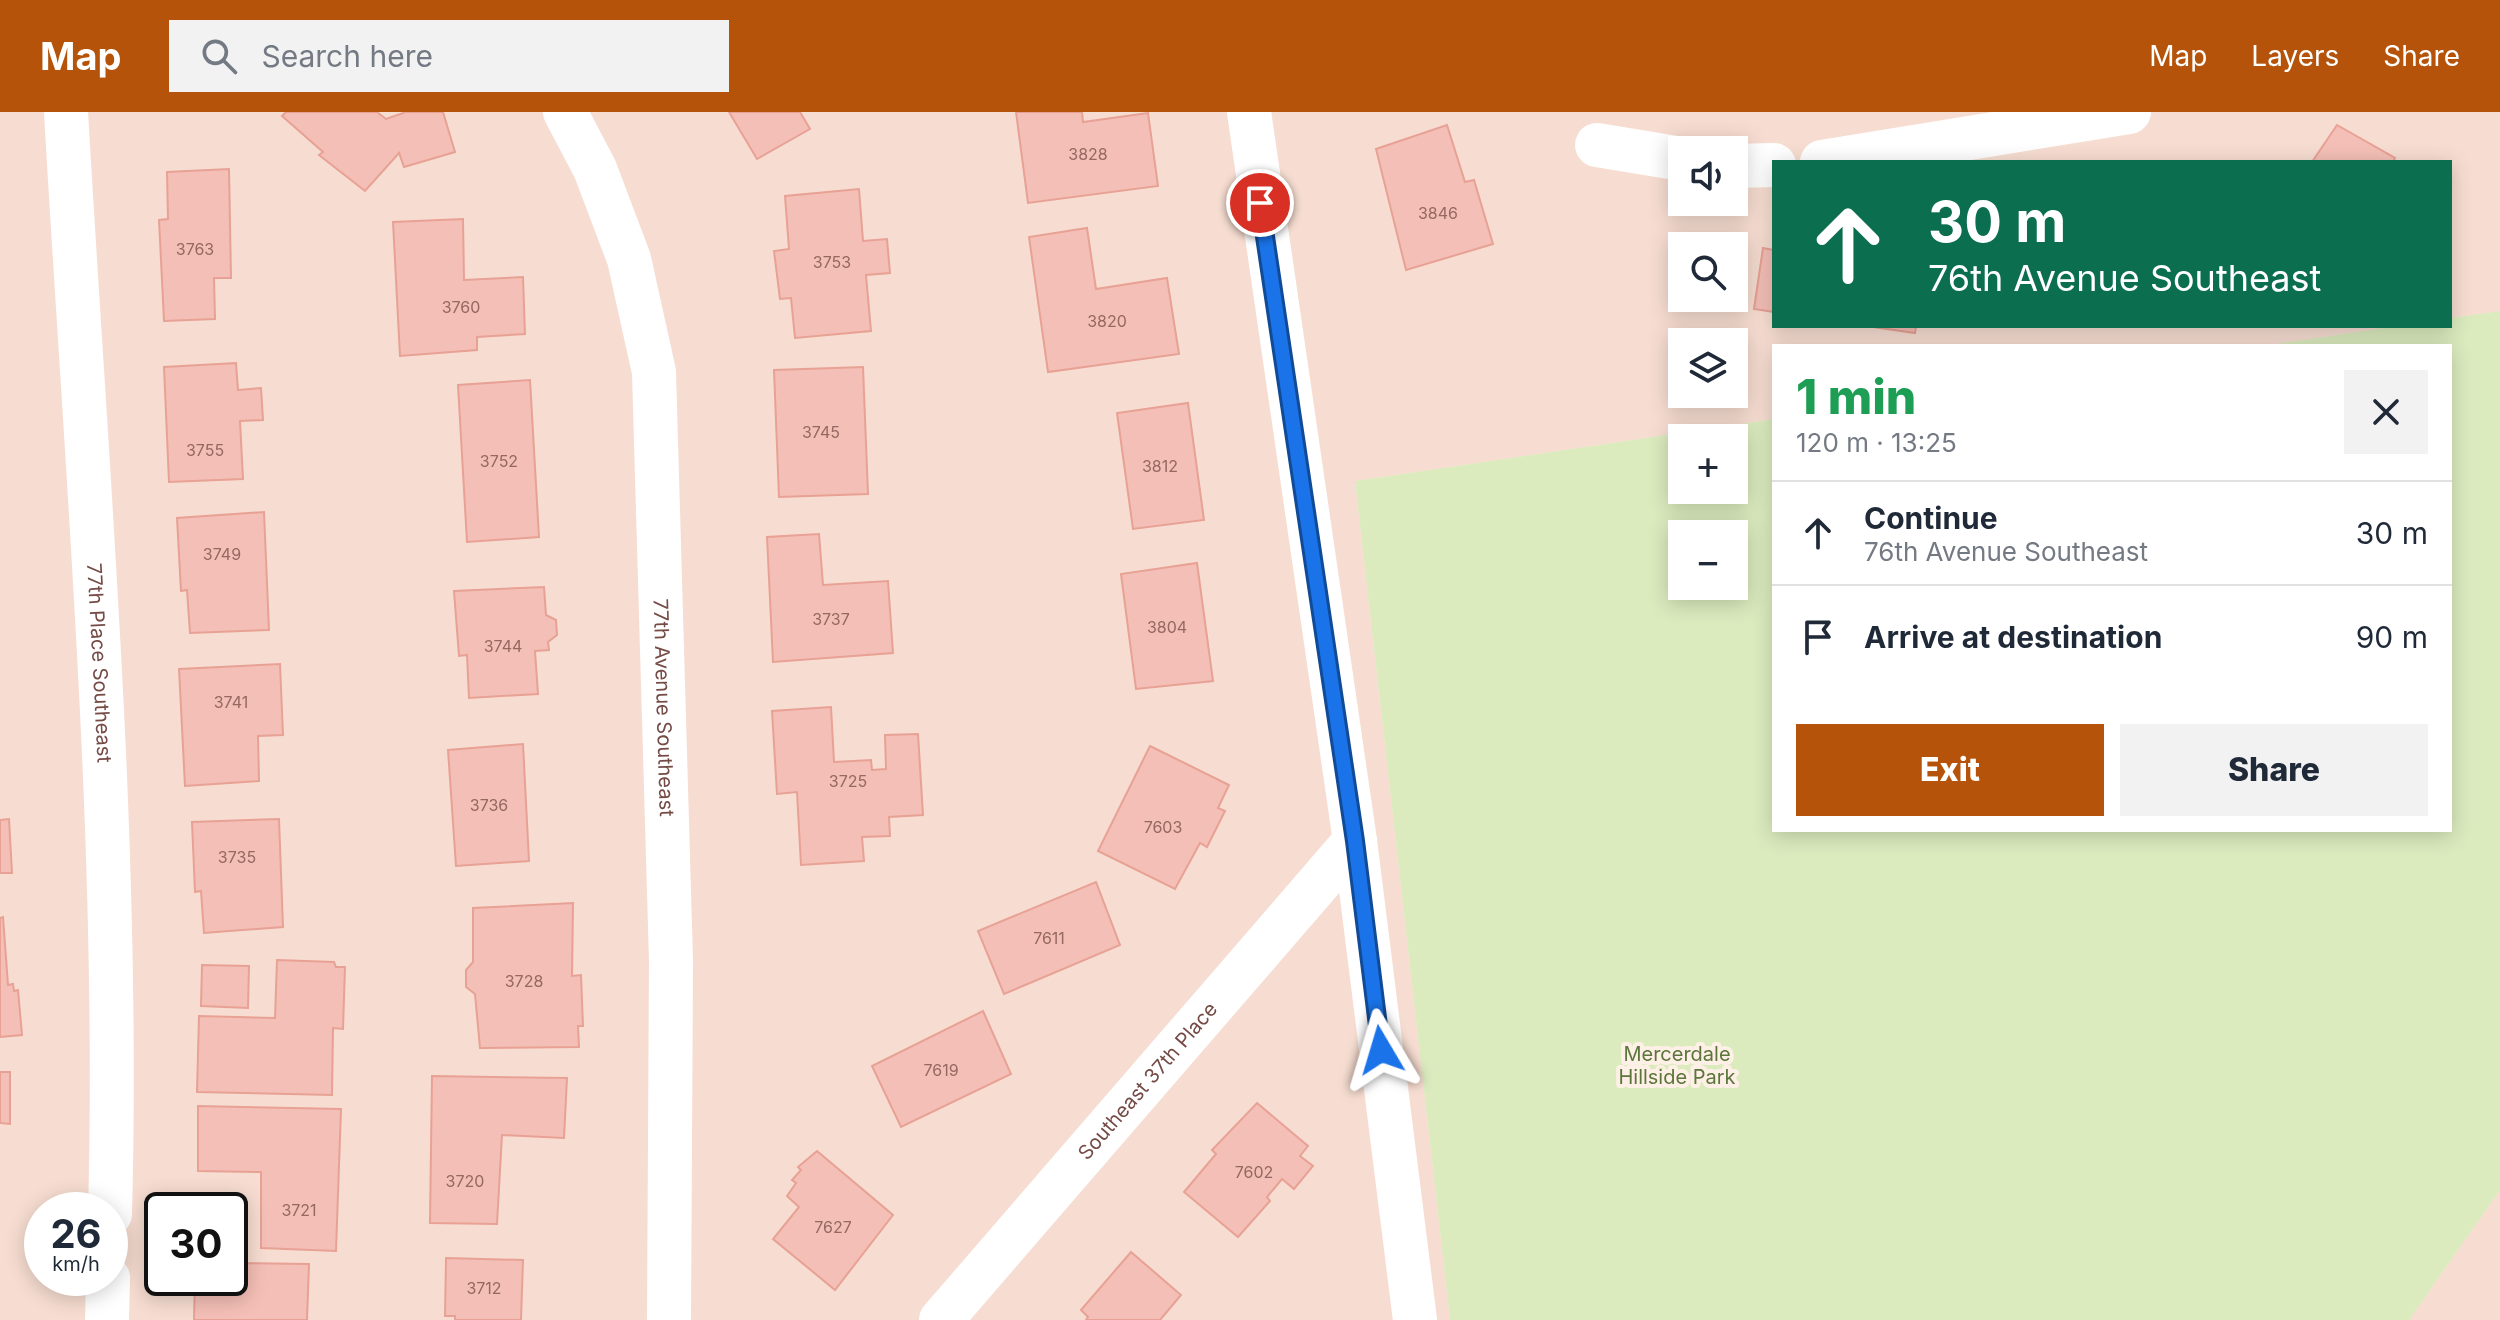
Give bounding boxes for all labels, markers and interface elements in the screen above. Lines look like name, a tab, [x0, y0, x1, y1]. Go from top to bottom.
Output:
search box	[169, 20, 729, 92]
text: Map	[40, 33, 121, 79]
icon: search	[197, 34, 241, 78]
text: Search here	[261, 38, 433, 74]
text: Map	[2149, 39, 2207, 73]
text: Layers	[2251, 39, 2339, 73]
text: Share	[2383, 39, 2460, 73]
map controls	[1668, 136, 1748, 600]
button: sound	[1668, 136, 1748, 216]
house number: 3828	[1068, 144, 1108, 164]
pin	[1226, 169, 1294, 237]
icon: arrive	[1238, 181, 1282, 225]
text: 30 m	[1928, 188, 2066, 256]
icon: ahead	[1796, 192, 1900, 296]
house number: 3846	[1418, 203, 1458, 223]
button: search	[1668, 232, 1748, 312]
house number: 3763	[176, 239, 214, 259]
house number: 3753	[813, 252, 851, 272]
text: 76th Avenue Southeast	[1928, 256, 2321, 300]
house number: 3760	[442, 297, 480, 317]
house number: 3820	[1087, 311, 1127, 331]
button: layers	[1668, 328, 1748, 408]
text: 1 min	[1796, 367, 1916, 426]
button: close	[2344, 370, 2428, 454]
house number: 3745	[802, 422, 840, 442]
button: +	[1668, 424, 1748, 504]
text: 120 m · 13:25	[1796, 427, 1957, 458]
house number: 3755	[186, 440, 224, 460]
house number: 3752	[480, 451, 518, 471]
house number: 3812	[1142, 456, 1178, 476]
text: Continue	[1864, 500, 1998, 536]
icon: ahead	[1796, 511, 1840, 555]
text: 30 m	[2356, 515, 2428, 551]
button: −	[1668, 520, 1748, 600]
text: 76th Avenue Southeast	[1864, 536, 2148, 567]
house number: 3749	[203, 544, 241, 564]
street label: 77th Place Southeast	[82, 562, 116, 764]
street label: 77th Avenue Southeast	[649, 598, 679, 817]
house number: 3737	[812, 609, 850, 629]
icon: arrive	[1796, 615, 1840, 659]
house number: 3804	[1147, 617, 1187, 637]
text: Arrive at destination	[1864, 619, 2162, 655]
text: 90 m	[2356, 619, 2428, 655]
house number: 3744	[484, 636, 522, 656]
house number: 3741	[214, 692, 248, 712]
button: Exit	[1796, 724, 2104, 816]
button: Share	[2120, 724, 2428, 816]
house number: 3725	[829, 771, 867, 791]
house number: 3736	[470, 795, 508, 815]
house number: 7603	[1144, 817, 1182, 837]
house number: 3735	[218, 847, 256, 867]
house number: 7611	[1033, 928, 1065, 948]
house number: 3728	[505, 971, 543, 991]
street label: Southeast 37th Place	[1073, 997, 1222, 1165]
position arrow	[1339, 1008, 1423, 1092]
park label: Mercerdale Hillside Park	[1618, 1042, 1736, 1089]
house number: 7619	[923, 1060, 959, 1080]
house number: 7602	[1235, 1162, 1273, 1182]
house number: 3720	[446, 1171, 484, 1191]
speed limit sign: 30	[144, 1192, 248, 1296]
house number: 3721	[281, 1200, 317, 1220]
text: 26	[50, 1209, 102, 1258]
house number: 7627	[814, 1217, 852, 1237]
text: km/h	[52, 1252, 100, 1276]
house number: 3712	[466, 1278, 502, 1298]

